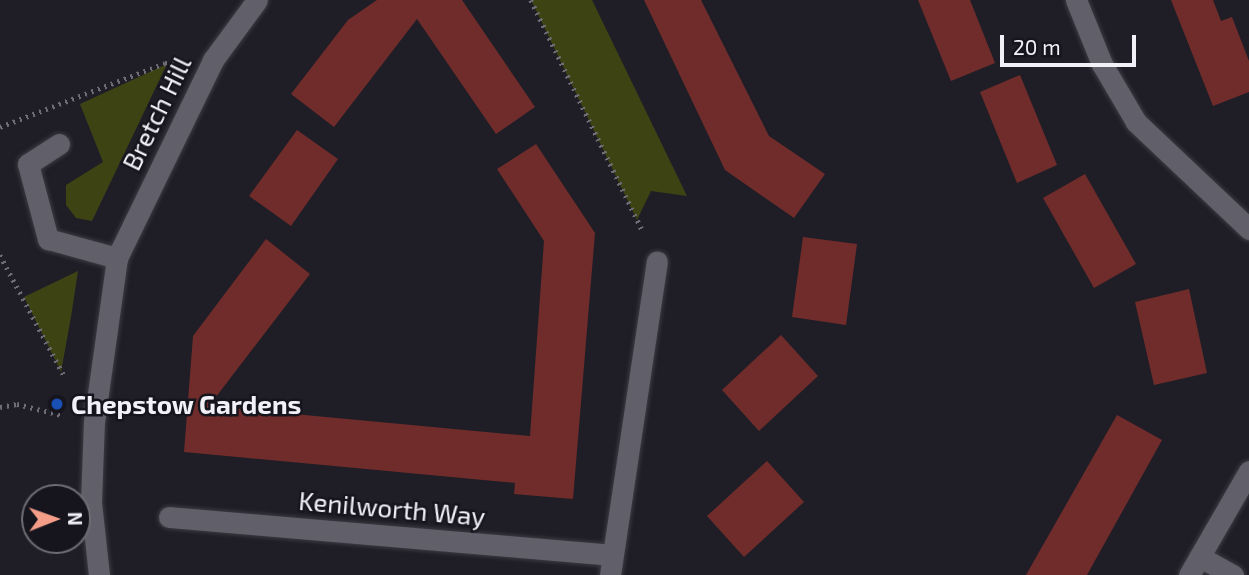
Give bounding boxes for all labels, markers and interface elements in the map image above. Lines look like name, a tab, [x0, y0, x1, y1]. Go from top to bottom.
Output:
scale bar	[1004, 21, 1140, 65]
text: 20 m	[1013, 34, 1061, 59]
street label: Bretch Hill	[115, 51, 197, 175]
place label: Chepstow Gardens	[71, 388, 302, 420]
marker: Chepstow Gardens	[49, 396, 65, 412]
north arrow	[21, 484, 91, 554]
street label: Kenilworth Way	[297, 484, 487, 532]
text: N	[64, 512, 87, 526]

